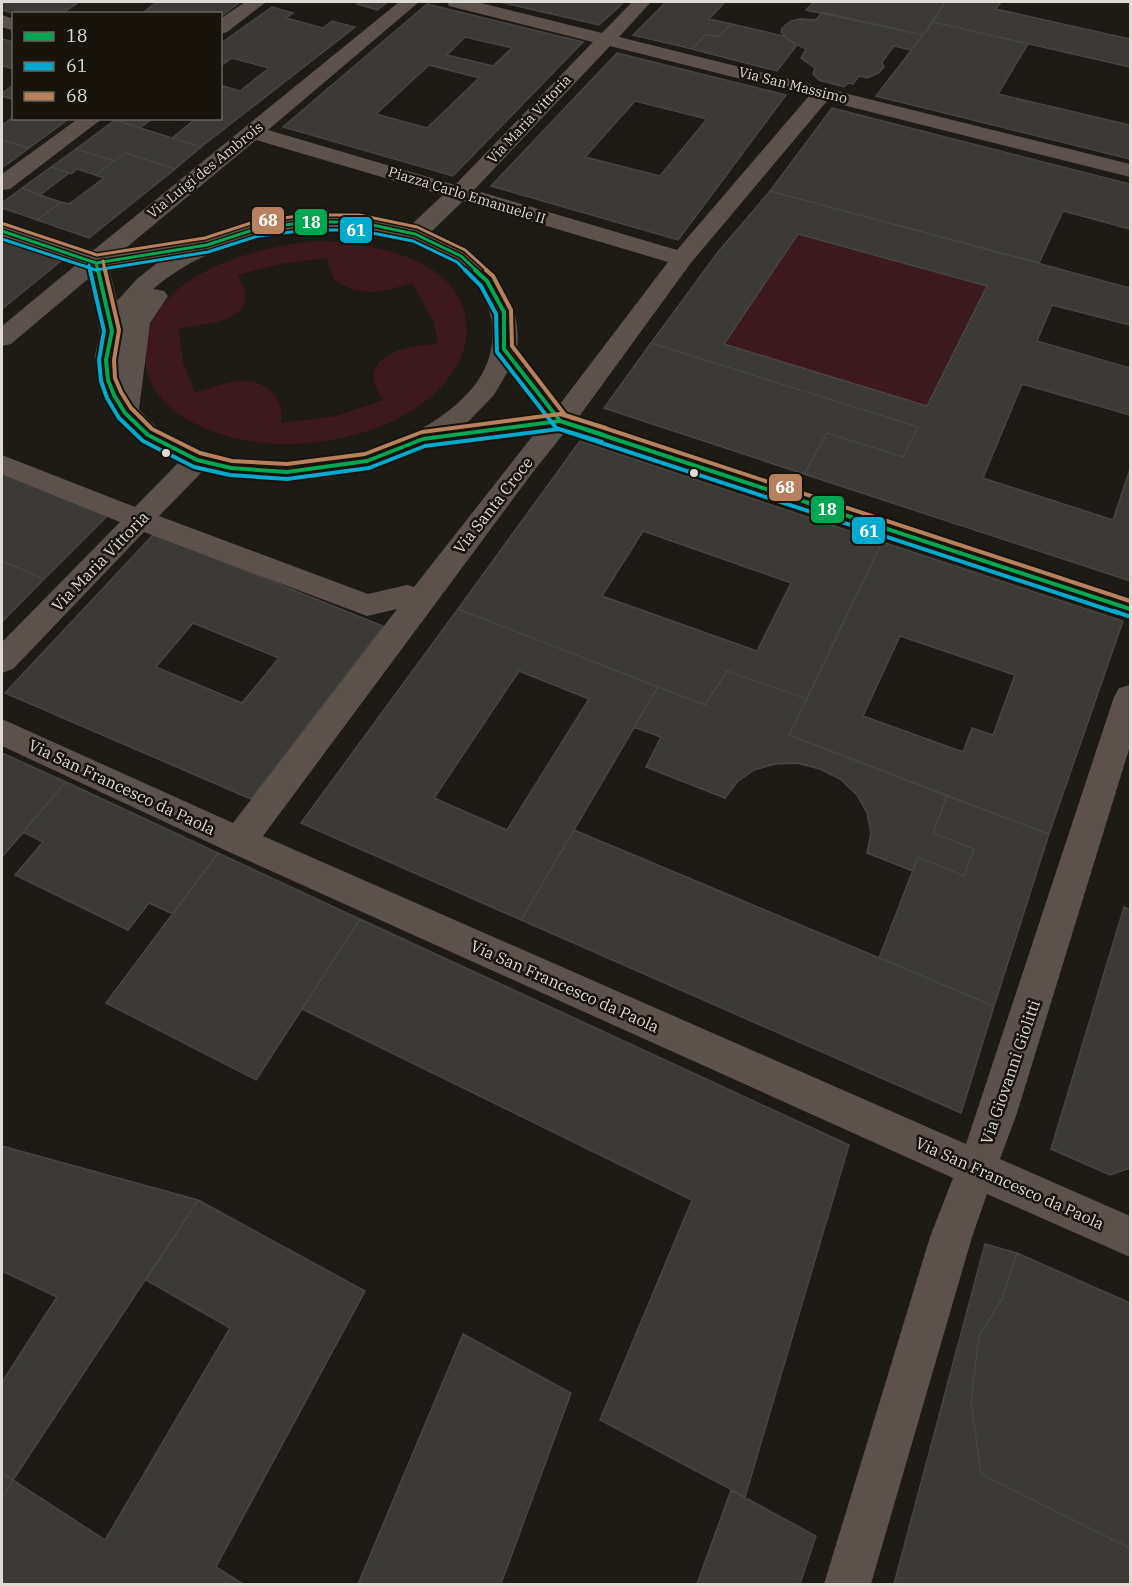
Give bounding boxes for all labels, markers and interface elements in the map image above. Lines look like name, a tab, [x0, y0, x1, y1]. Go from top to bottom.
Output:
legend	[12, 12, 222, 120]
text: 18	[66, 24, 88, 47]
text: 61	[66, 54, 88, 77]
street label: Via San Massimo	[737, 63, 849, 107]
street label: Via Maria Vittoria	[483, 71, 575, 167]
text: 68	[66, 84, 88, 107]
street label: Via Luigi des Ambrois	[144, 118, 267, 222]
street label: Piazza Carlo Emanuele II	[386, 162, 548, 228]
line badge: 68	[251, 206, 285, 235]
line badge: 18	[294, 208, 328, 236]
text: 68	[258, 210, 278, 230]
text: 18	[301, 212, 321, 232]
line badge: 61	[339, 216, 373, 244]
text: 61	[346, 220, 366, 240]
unlabelled marker	[160, 447, 172, 459]
street label: Via Santa Croce	[449, 453, 537, 557]
unlabelled marker	[688, 467, 700, 479]
line badge: 68	[768, 473, 803, 502]
text: 68	[775, 477, 795, 497]
line badge: 18	[810, 495, 845, 524]
text: 18	[817, 499, 837, 519]
street label: Via Maria Vittoria	[47, 507, 153, 615]
line badge: 61	[851, 516, 886, 545]
text: 61	[859, 521, 879, 541]
street label: Via San Francesco da Paola	[25, 735, 219, 839]
street label: Via San Francesco da Paola	[468, 935, 663, 1037]
street label: Via Giovanni Giolitti	[976, 997, 1044, 1147]
street label: Via San Francesco da Paola	[913, 1132, 1108, 1234]

